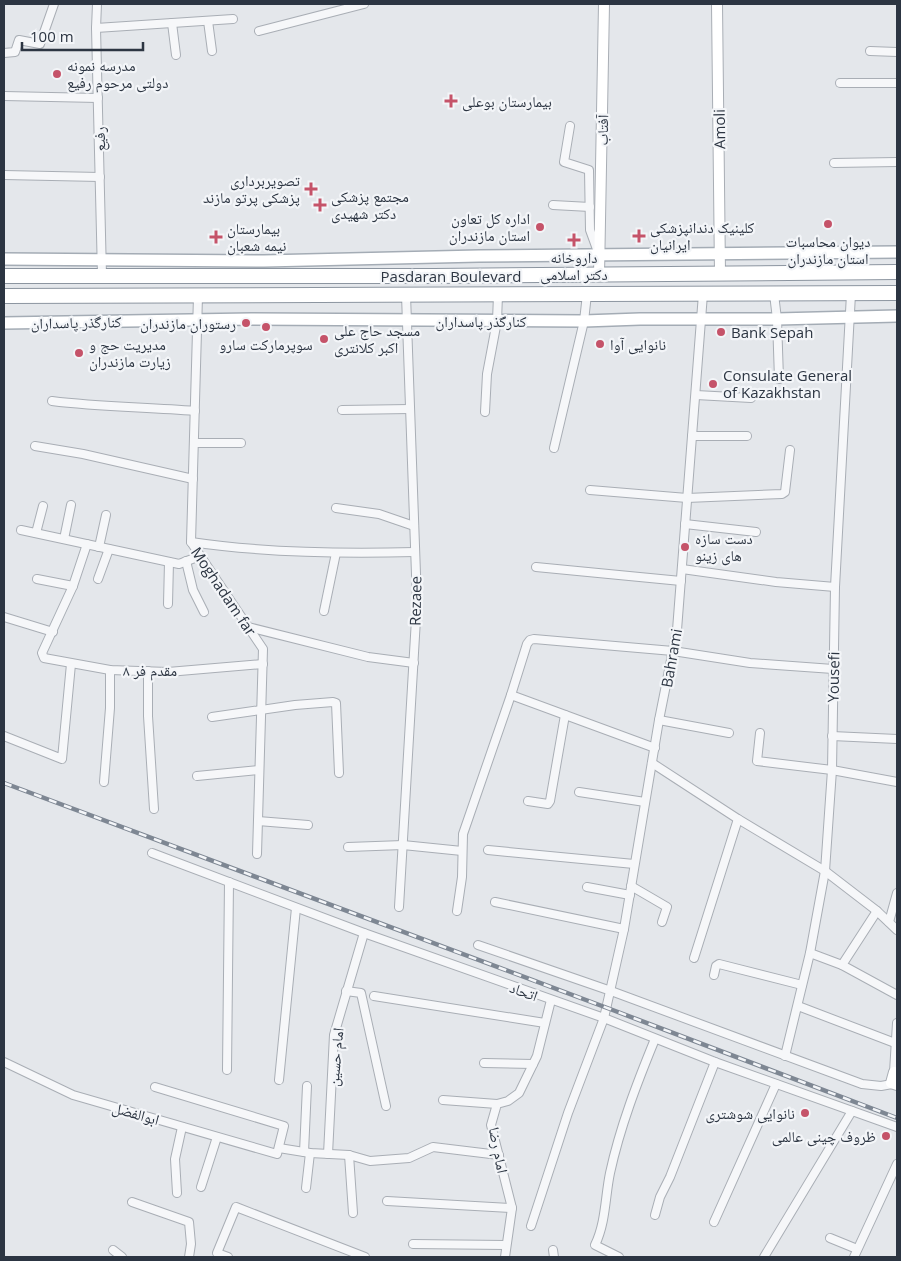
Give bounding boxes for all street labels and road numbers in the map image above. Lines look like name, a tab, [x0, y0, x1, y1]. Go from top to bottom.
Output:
street label: Amoli	[709, 109, 729, 149]
street label: آفتاب	[592, 113, 612, 146]
street label: رفیع	[89, 126, 110, 152]
street label: Pasdaran Boulevard	[381, 266, 521, 286]
street label: کنارگذر پاسداران	[30, 311, 122, 334]
street label: کنارگذر پاسداران	[436, 311, 526, 332]
street label: Moghadam far	[187, 543, 261, 639]
street label: Rezaee	[405, 576, 425, 626]
street label: Bahrami	[656, 627, 686, 689]
street label: Yousefi	[823, 651, 843, 703]
street label: مقدم فر ۸	[123, 660, 177, 681]
street label: اتحاد	[507, 977, 541, 1005]
street label: امام حسین	[322, 1027, 349, 1087]
street label: ابوالفضل	[110, 1097, 162, 1130]
street label: امام رضا	[484, 1125, 513, 1175]

